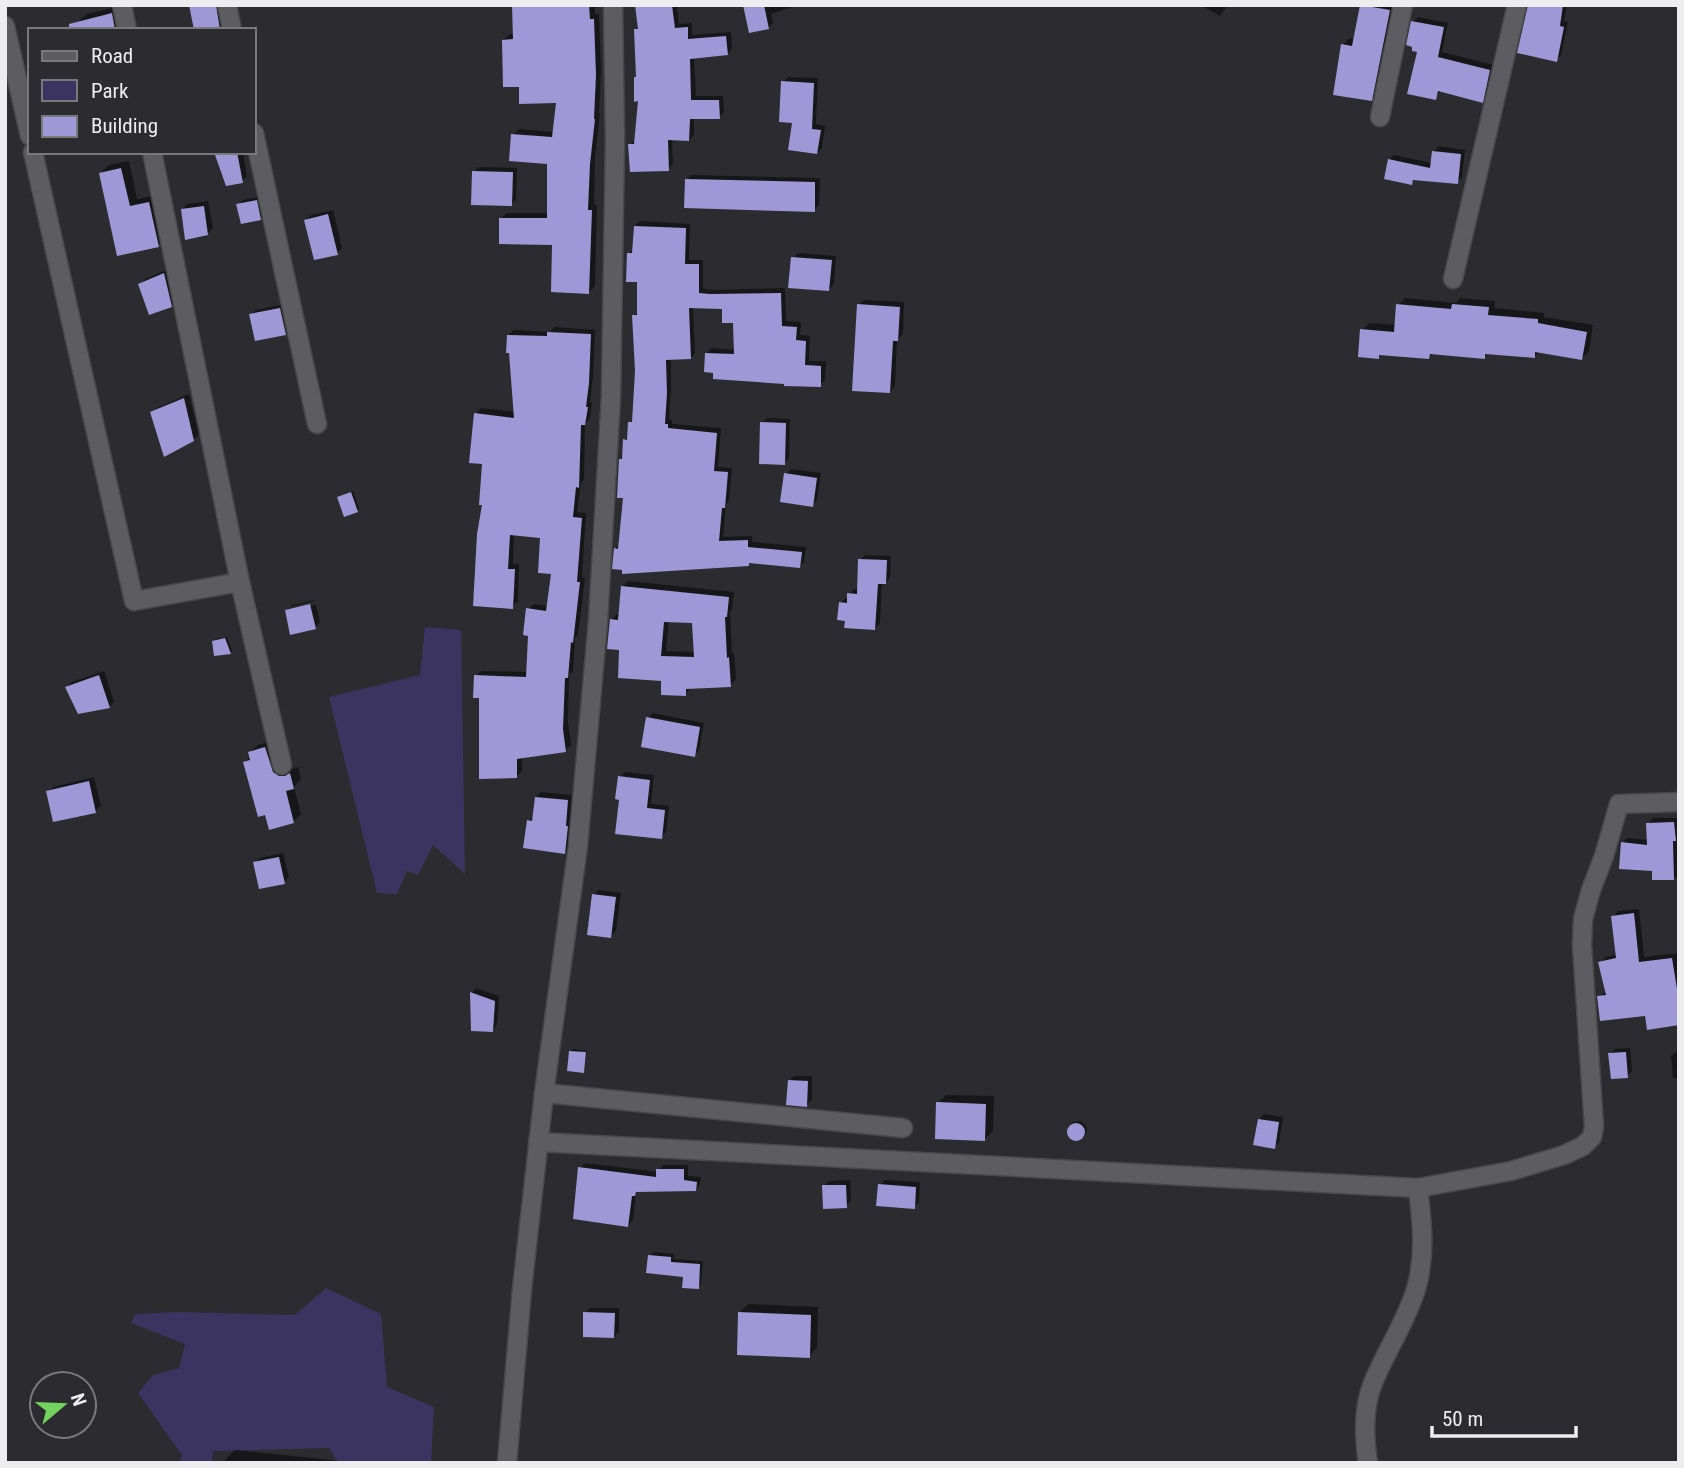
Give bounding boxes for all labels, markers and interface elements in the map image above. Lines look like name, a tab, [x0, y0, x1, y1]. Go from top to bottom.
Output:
legend	[28, 28, 256, 154]
text: Road	[91, 44, 133, 68]
text: Park	[91, 79, 129, 103]
text: Building	[91, 114, 158, 138]
north arrow	[28, 1370, 98, 1440]
text: N	[66, 1390, 91, 1409]
scale bar	[1432, 1394, 1576, 1438]
text: 50 m	[1442, 1407, 1483, 1431]

